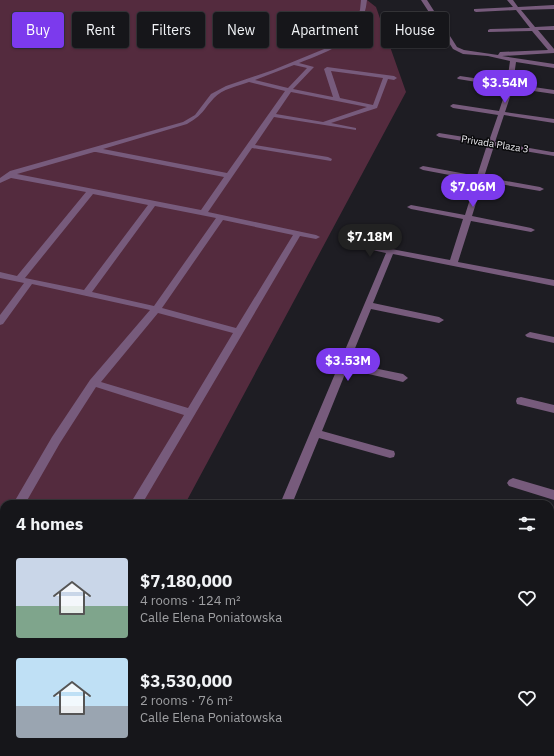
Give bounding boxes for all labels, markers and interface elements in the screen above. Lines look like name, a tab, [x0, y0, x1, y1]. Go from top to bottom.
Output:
chip: Buy	[12, 12, 64, 48]
chip: Rent	[72, 12, 129, 48]
chip: Filters	[137, 12, 205, 48]
chip: New	[213, 12, 269, 48]
chip: Apartment	[277, 12, 373, 48]
chip: House	[381, 12, 449, 48]
pin: $3.54M	[472, 70, 538, 104]
text: $3.54M	[482, 74, 528, 91]
street label: Privada Plaza 3	[460, 132, 530, 156]
pin: $7.06M	[440, 174, 506, 208]
text: $7.06M	[450, 178, 496, 195]
pin: $7.18M	[337, 224, 403, 258]
text: $7.18M	[347, 228, 393, 245]
pin: $3.53M	[315, 348, 381, 382]
text: $3.53M	[325, 352, 371, 369]
text: 4 homes	[16, 513, 83, 535]
icon: filters	[516, 513, 538, 535]
text: $7,180,000	[140, 570, 232, 592]
icon: home	[48, 574, 96, 622]
icon: heart	[516, 587, 538, 609]
text: 4 rooms · 124 m²	[140, 592, 241, 609]
text: Calle Elena Poniatowska	[140, 609, 282, 626]
text: $3,530,000	[140, 670, 232, 692]
icon: home	[48, 674, 96, 722]
icon: heart	[516, 687, 538, 709]
text: 2 rooms · 76 m²	[140, 692, 233, 709]
text: Calle Elena Poniatowska	[140, 709, 282, 726]

